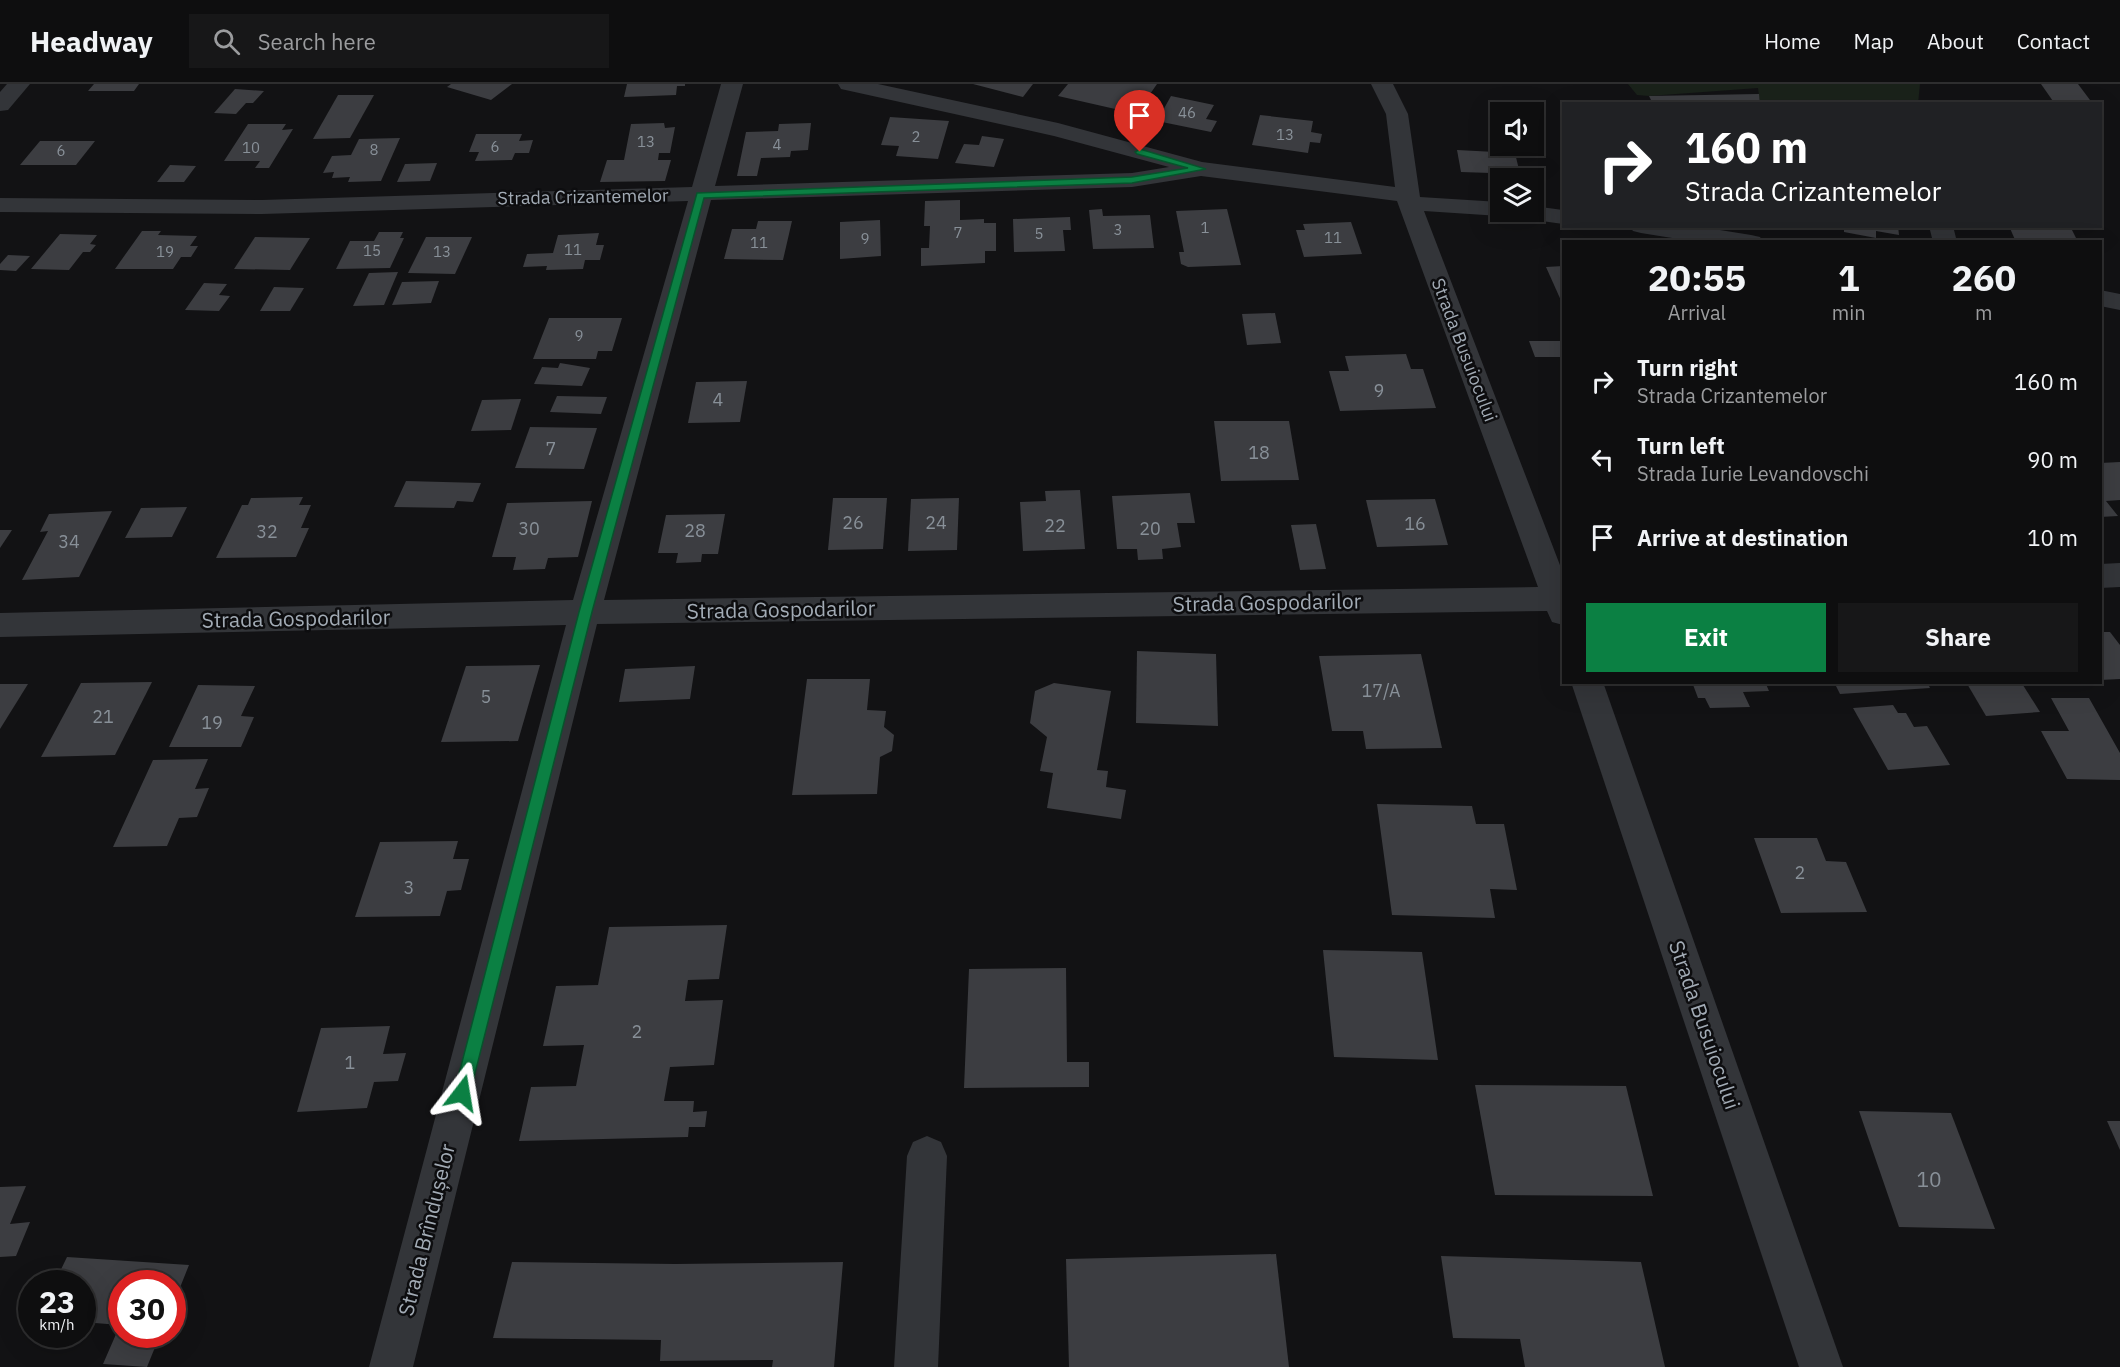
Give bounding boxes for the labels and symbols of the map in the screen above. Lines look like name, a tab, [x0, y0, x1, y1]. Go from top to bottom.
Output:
pin	[1114, 90, 1165, 152]
house number: 46	[1178, 103, 1196, 122]
house number: 13	[1276, 125, 1294, 144]
house number: 2	[911, 127, 921, 146]
house number: 13	[637, 132, 655, 151]
house number: 4	[772, 135, 782, 154]
house number: 6	[490, 137, 500, 156]
house number: 10	[242, 138, 260, 157]
house number: 8	[369, 140, 379, 159]
house number: 6	[56, 141, 66, 160]
street label: Strada Crizantemelor	[497, 184, 669, 209]
house number: 1	[1200, 218, 1210, 237]
house number: 3	[1113, 220, 1123, 239]
house number: 7	[953, 223, 963, 242]
house number: 5	[1034, 224, 1044, 243]
house number: 11	[1324, 228, 1342, 247]
house number: 9	[860, 229, 870, 248]
house number: 11	[750, 233, 768, 252]
house number: 11	[564, 240, 582, 259]
house number: 15	[363, 241, 381, 260]
house number: 19	[156, 242, 174, 261]
house number: 13	[433, 242, 451, 261]
street label: Strada Busuiocului	[1427, 275, 1502, 425]
house number: 9	[574, 326, 584, 345]
house number: 9	[1374, 379, 1384, 402]
house number: 4	[713, 388, 724, 411]
house number: 7	[546, 437, 556, 460]
house number: 18	[1248, 441, 1270, 464]
house number: 26	[842, 511, 864, 534]
house number: 24	[925, 511, 947, 534]
house number: 16	[1404, 512, 1426, 535]
house number: 22	[1044, 514, 1066, 537]
house number: 30	[518, 517, 540, 540]
house number: 20	[1139, 517, 1161, 540]
house number: 28	[684, 519, 706, 542]
house number: 32	[256, 520, 278, 543]
house number: 34	[58, 530, 80, 553]
street label: Strada Gospodarilor	[1172, 586, 1362, 618]
street label: Strada Gospodarilor	[686, 593, 876, 625]
street label: Strada Gospodarilor	[201, 602, 391, 634]
house number: 17/A	[1361, 679, 1401, 702]
house number: 5	[481, 685, 491, 708]
house number: 21	[92, 705, 114, 728]
house number: 19	[201, 711, 223, 734]
house number: 2	[1795, 861, 1805, 884]
house number: 3	[404, 876, 414, 899]
street label: Strada Busuiocului	[1663, 936, 1747, 1113]
house number: 2	[632, 1020, 642, 1043]
house number: 1	[345, 1051, 355, 1074]
position arrow	[430, 1061, 494, 1125]
street label: Strada Brîndușelor	[391, 1141, 461, 1319]
house number: 10	[1916, 1165, 1942, 1193]
speed limit sign: 30	[108, 1270, 186, 1348]

